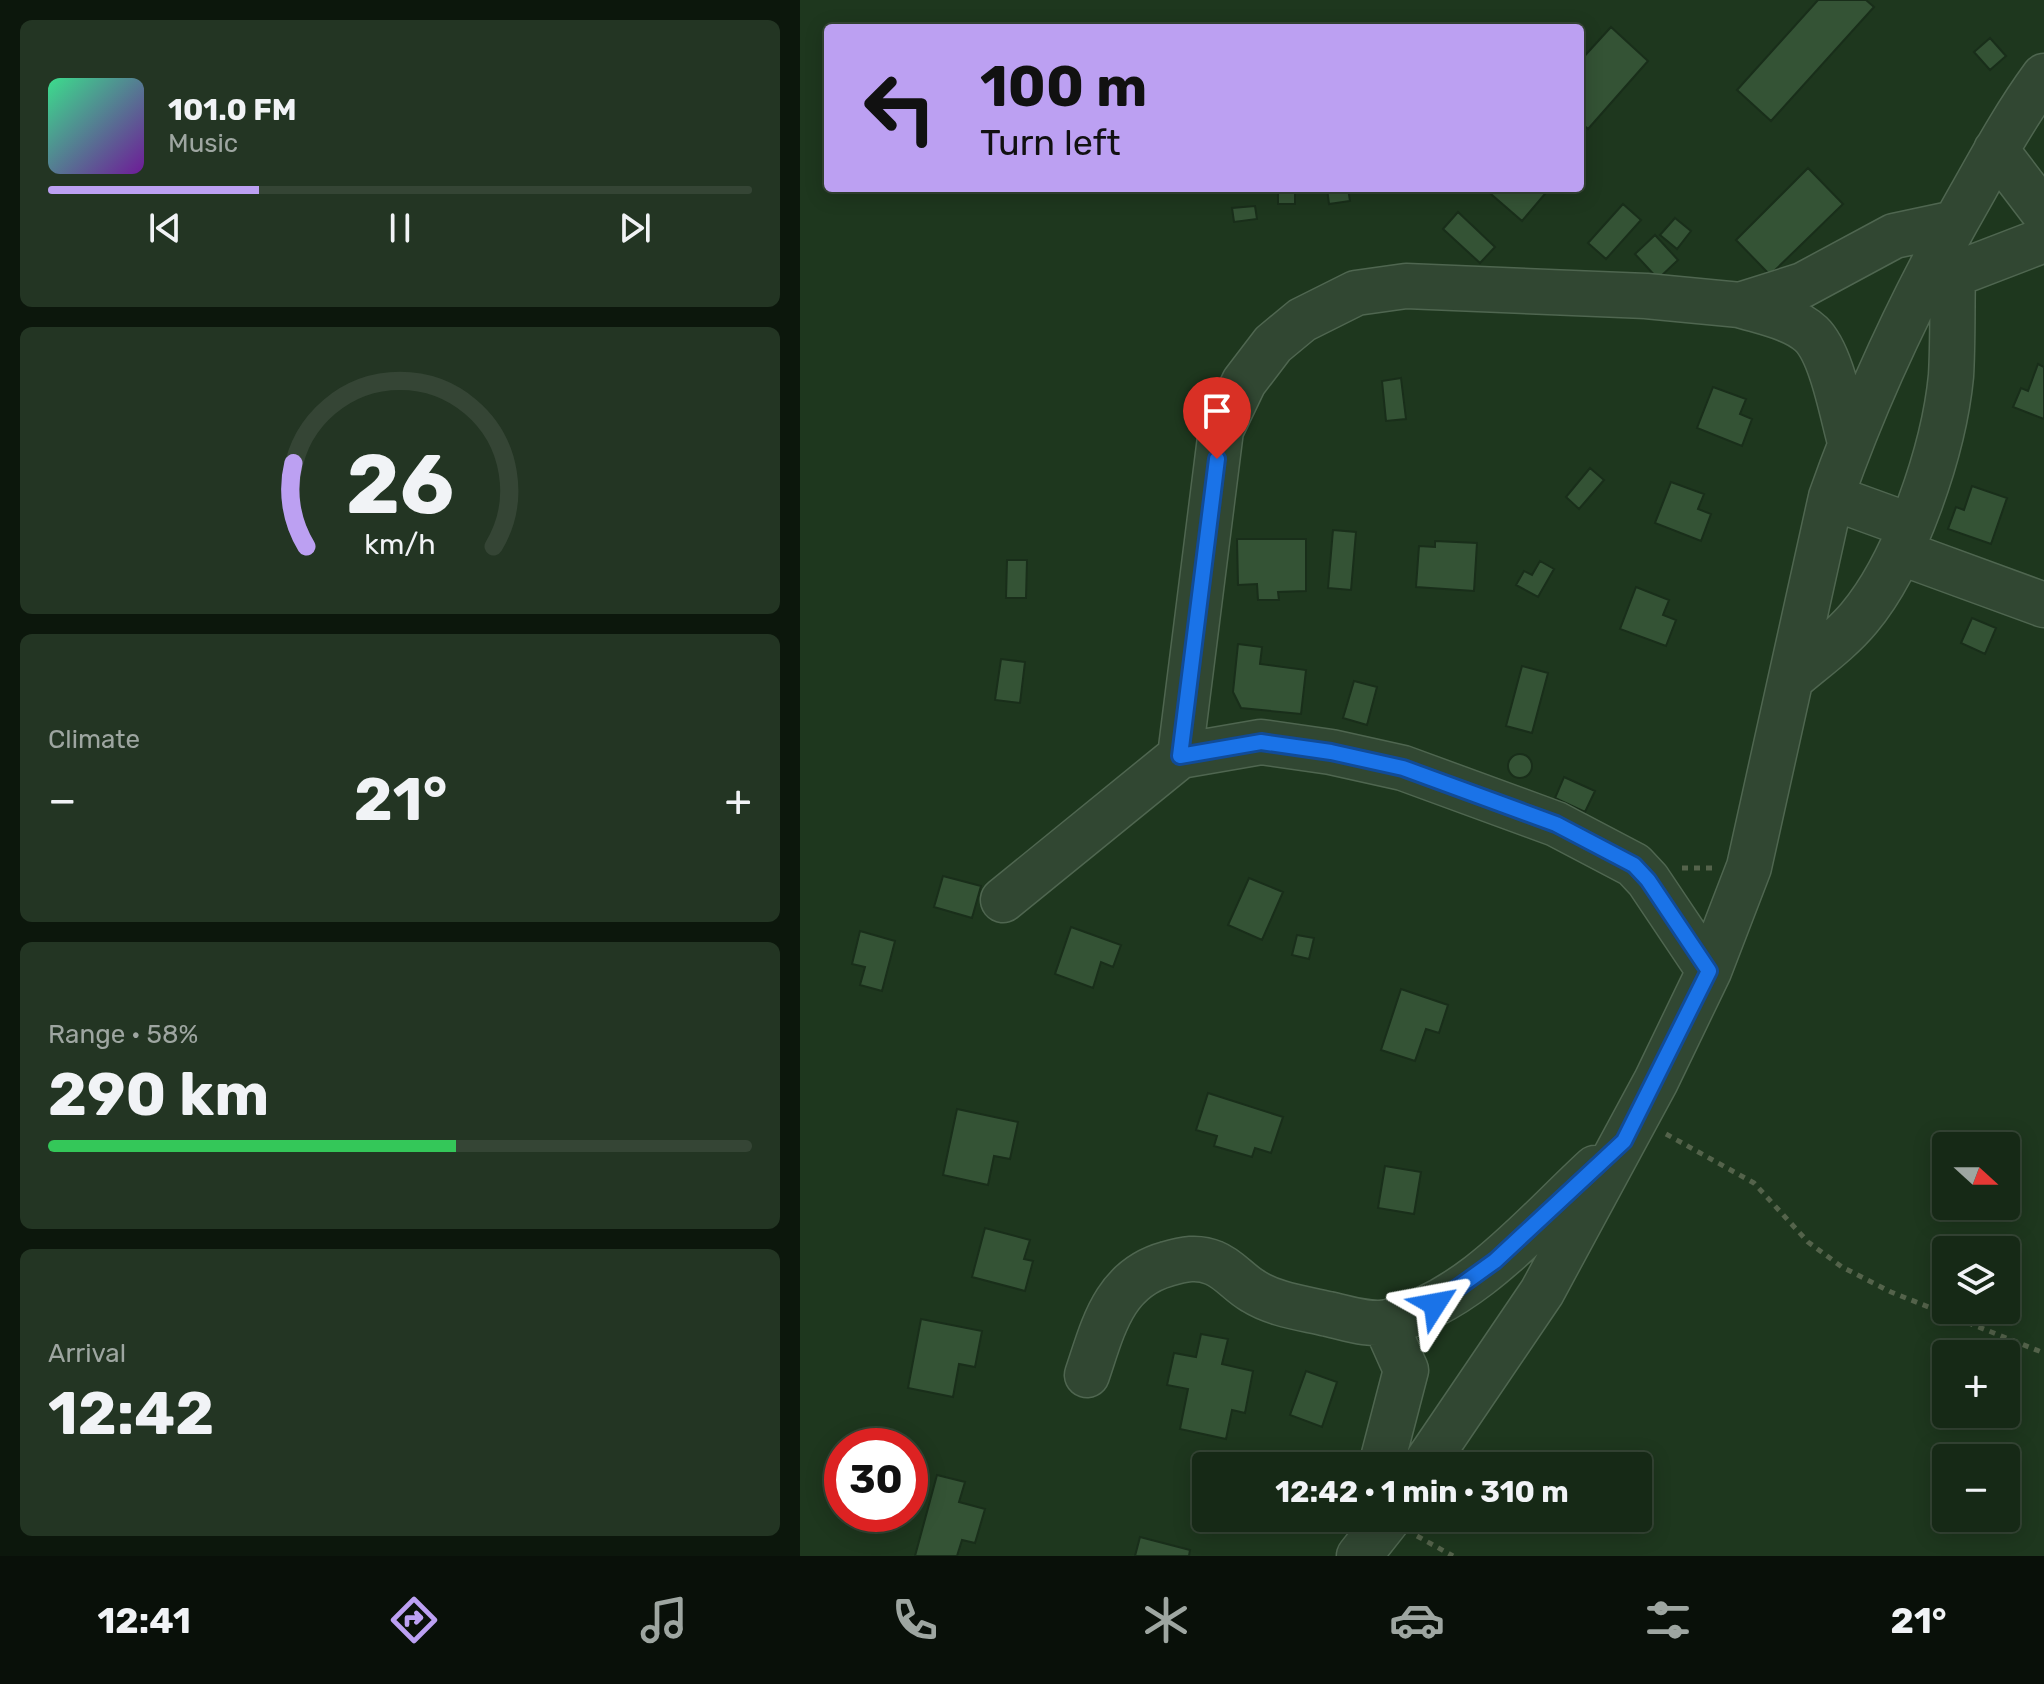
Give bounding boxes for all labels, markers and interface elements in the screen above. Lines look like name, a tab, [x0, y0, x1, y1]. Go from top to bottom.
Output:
text: 100 m	[980, 54, 1147, 120]
icon: left	[848, 56, 952, 160]
text: 101.0 FM	[168, 92, 297, 128]
text: Turn left	[980, 121, 1121, 164]
text: Music	[168, 128, 238, 159]
icon: previous	[143, 206, 187, 250]
icon: pause	[378, 206, 422, 250]
icon: next	[613, 206, 657, 250]
pin	[1183, 377, 1251, 459]
icon: arrive	[1195, 389, 1239, 433]
text: 26	[346, 434, 454, 533]
text: km/h	[364, 527, 436, 561]
text: Climate	[48, 724, 140, 755]
text: 21°	[354, 764, 447, 835]
text: −	[48, 774, 77, 826]
text: +	[725, 774, 752, 826]
text: Range · 58%	[48, 1019, 198, 1050]
text: 290 km	[48, 1059, 269, 1130]
north arrow	[1932, 1132, 2020, 1220]
map controls	[1932, 1132, 2020, 1532]
button: layers	[1932, 1236, 2020, 1324]
position arrow	[1393, 1262, 1477, 1346]
text: Arrival	[48, 1338, 126, 1369]
button: +	[1932, 1340, 2020, 1428]
text: 12:42	[48, 1378, 214, 1449]
speed limit sign: 30	[824, 1428, 928, 1532]
button: −	[1932, 1444, 2020, 1532]
text: 12:42 · 1 min · 310 m	[1275, 1474, 1569, 1510]
icon: directions	[386, 1592, 442, 1648]
icon: music	[636, 1592, 692, 1648]
icon: phone	[887, 1592, 943, 1648]
icon: climate	[1138, 1592, 1194, 1648]
icon: car	[1389, 1592, 1445, 1648]
icon: filters	[1640, 1592, 1696, 1648]
text: 12:41	[97, 1599, 191, 1642]
text: 21°	[1890, 1599, 1947, 1642]

